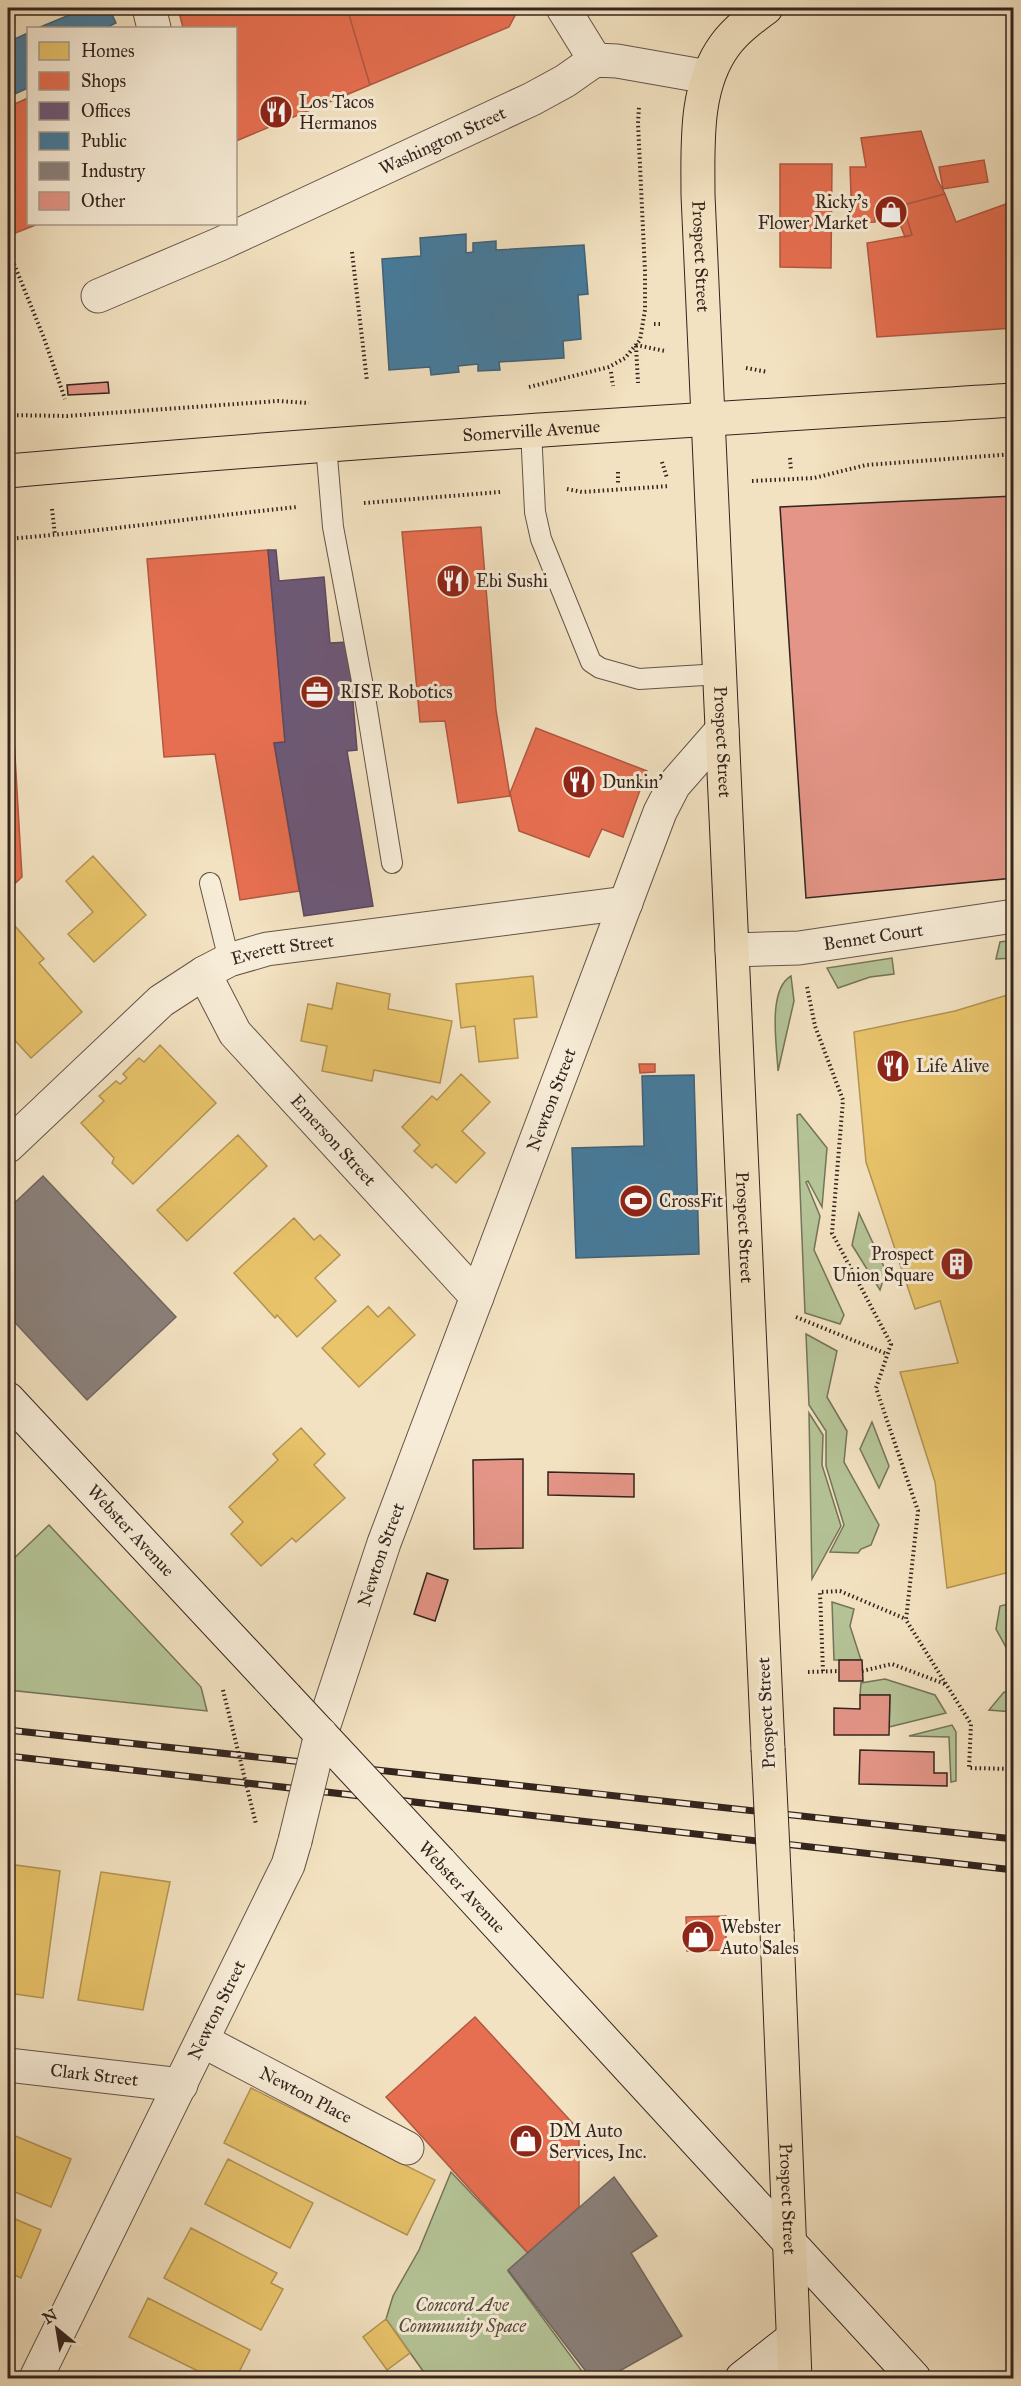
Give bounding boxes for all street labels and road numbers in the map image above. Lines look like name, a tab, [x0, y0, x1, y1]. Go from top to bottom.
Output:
street label: Washington Street	[376, 101, 510, 180]
street label: Prospect Street	[687, 200, 714, 313]
street label: Somerville Avenue	[462, 415, 601, 446]
street label: Prospect Street	[709, 685, 736, 799]
street label: Bennet Court	[822, 919, 925, 955]
street label: Everett Street	[229, 929, 336, 970]
street label: Newton Street	[522, 1045, 581, 1154]
street label: Emerson Street	[286, 1090, 381, 1191]
street label: Prospect Street	[731, 1171, 758, 1284]
street label: Webster Avenue	[83, 1480, 179, 1581]
street label: Newton Street	[353, 1499, 409, 1609]
street label: Prospect Street	[752, 1656, 780, 1769]
street label: Webster Avenue	[414, 1836, 510, 1938]
street label: Newton Street	[183, 1956, 251, 2063]
street label: Clark Street	[49, 2059, 140, 2091]
street label: Newton Place	[256, 2062, 356, 2128]
street label: Prospect Street	[775, 2142, 801, 2256]

